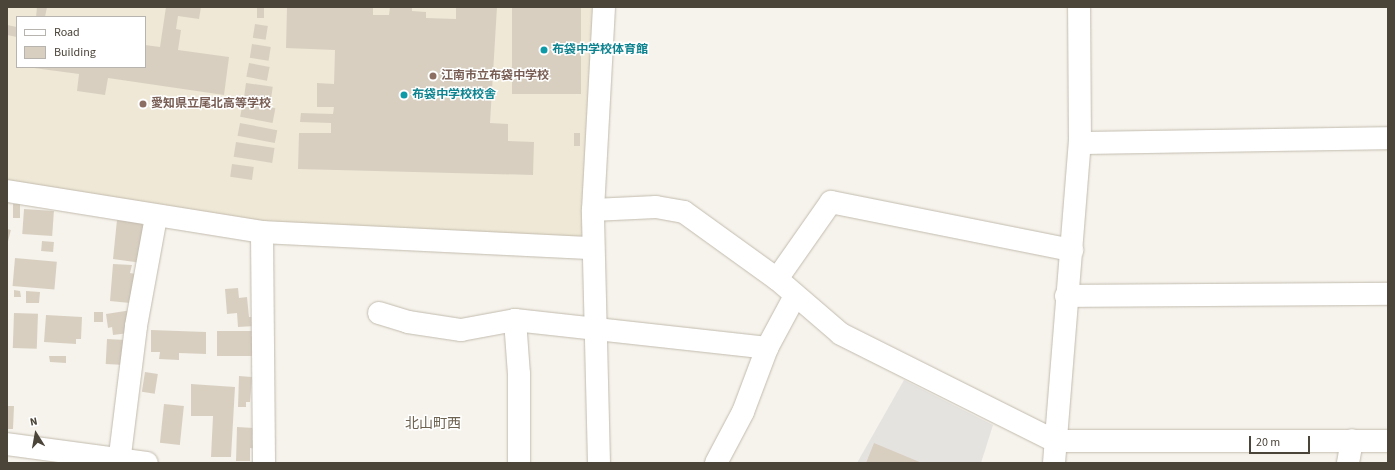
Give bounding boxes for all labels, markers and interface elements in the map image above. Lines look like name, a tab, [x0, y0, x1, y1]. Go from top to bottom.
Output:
legend	[16, 16, 146, 68]
text: Road	[54, 24, 80, 41]
place label: 布袋中学校体育館	[552, 43, 648, 57]
text: Building	[54, 44, 96, 61]
marker: 布袋中学校体育館	[539, 45, 549, 55]
place label: 江南市立布袋中学校	[441, 69, 549, 83]
marker: 江南市立布袋中学校	[428, 71, 438, 81]
place label: 布袋中学校校舎	[412, 88, 496, 102]
marker: 布袋中学校校舎	[399, 90, 409, 100]
place label: 愛知県立尾北高等学校	[151, 97, 271, 111]
marker: 愛知県立尾北高等学校	[138, 99, 148, 109]
north arrow	[16, 414, 56, 454]
text: N	[29, 414, 39, 430]
district label: 北山町西	[405, 416, 461, 432]
scale bar	[1251, 428, 1312, 454]
text: 20 m	[1256, 434, 1280, 451]

